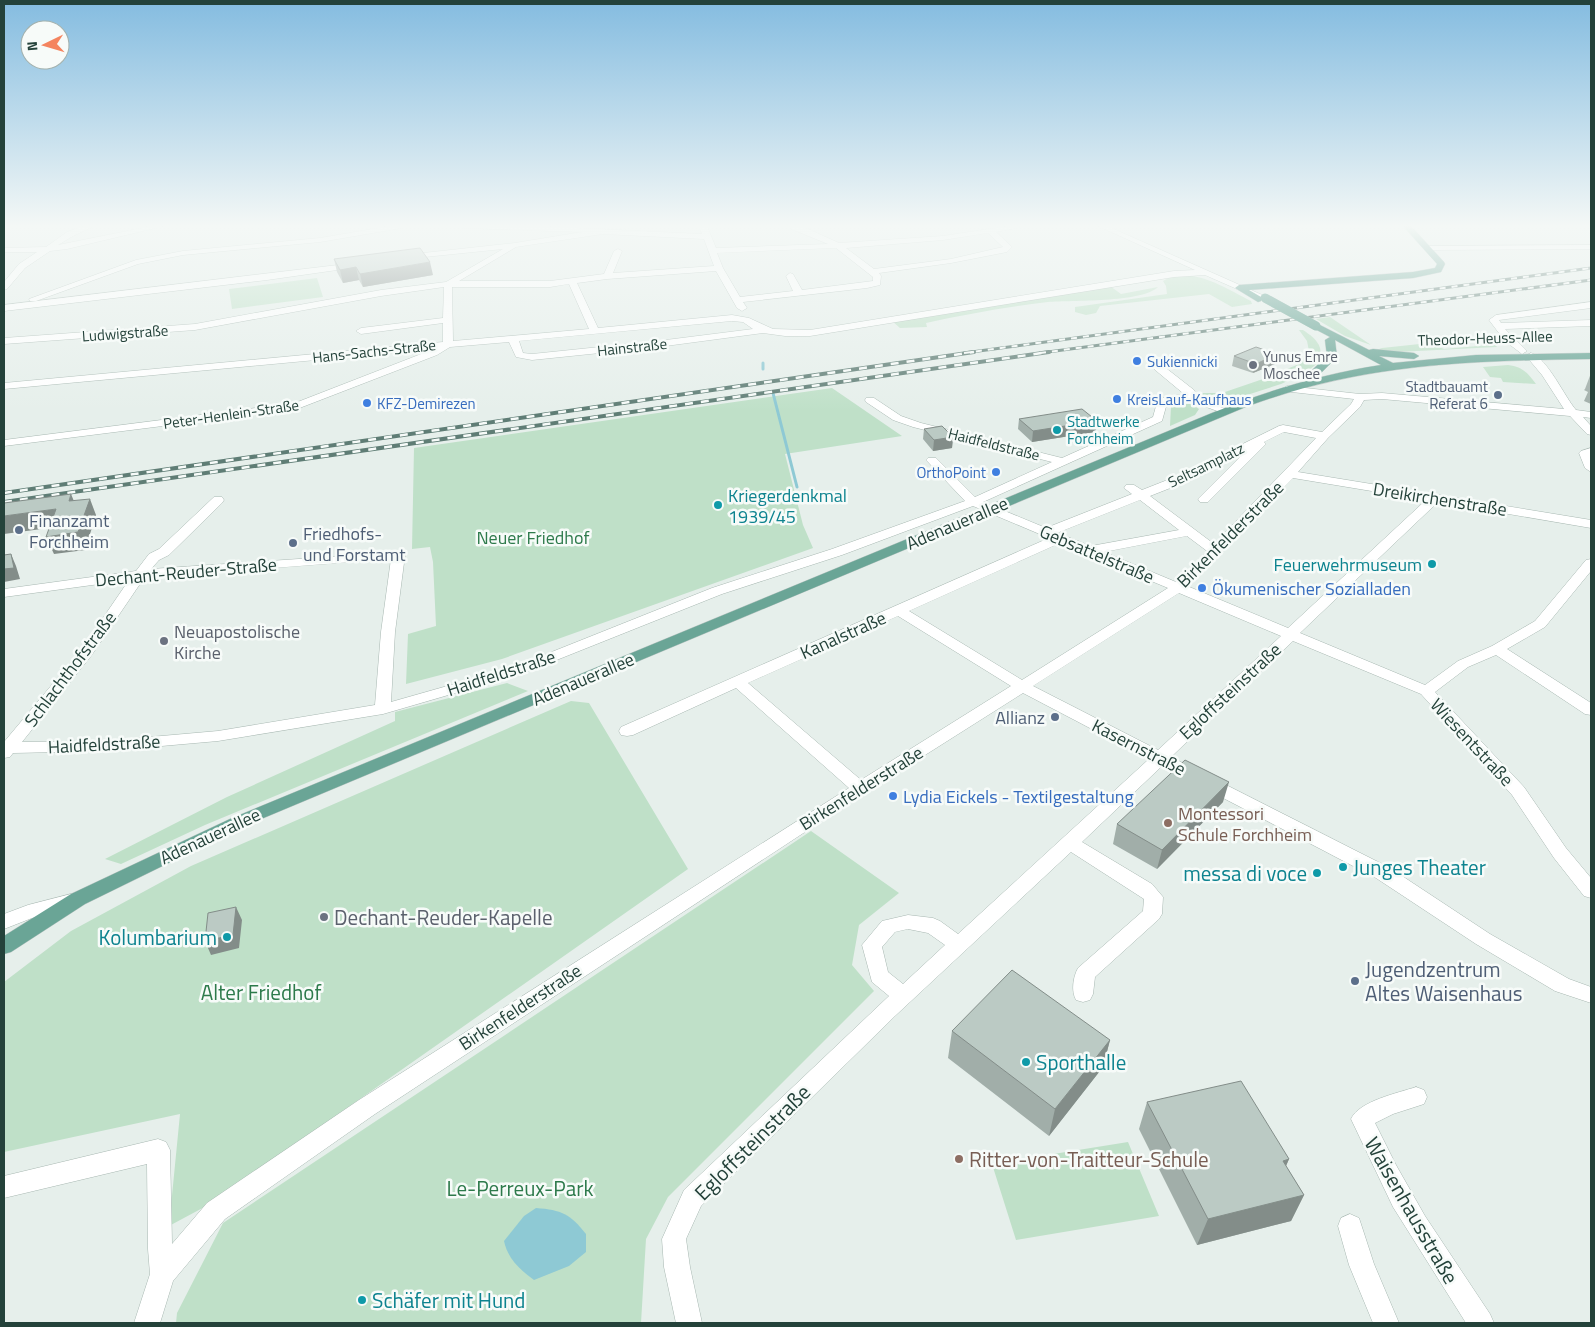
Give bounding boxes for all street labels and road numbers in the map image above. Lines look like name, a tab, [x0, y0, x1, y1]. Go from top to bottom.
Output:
street label: Ludwigstraße	[81, 319, 169, 347]
street label: Theodor-Heuss-Allee	[1417, 324, 1553, 352]
street label: Hainstraße	[596, 332, 668, 362]
street label: Hans-Sachs-Straße	[311, 333, 437, 369]
street label: Peter-Henlein-Straße	[162, 393, 300, 435]
street label: Haidfeldstraße	[946, 421, 1042, 467]
street label: Seltsamplatz	[1164, 437, 1248, 493]
street label: Birkenfelderstraße	[1170, 474, 1290, 594]
street label: Dreikirchenstraße	[1371, 475, 1509, 523]
street label: Adenauerallee	[902, 489, 1012, 557]
street label: Gebsattelstraße	[1035, 518, 1159, 590]
street label: Dechant-Reuder-Straße	[94, 551, 278, 593]
street label: Kanalstraße	[796, 604, 890, 666]
street label: Schlachthofstraße	[17, 605, 123, 733]
street label: Egloffsteinstraße	[1173, 636, 1287, 746]
street label: Haidfeldstraße	[443, 643, 559, 703]
street label: Adenauerallee	[528, 645, 638, 713]
street label: Wiesentstraße	[1424, 692, 1520, 792]
street label: Kasernstraße	[1087, 712, 1191, 782]
street label: Haidfeldstraße	[47, 728, 161, 760]
street label: Birkenfelderstraße	[794, 739, 928, 837]
street label: Adenauerallee	[155, 801, 265, 871]
street label: Birkenfelderstraße	[453, 957, 587, 1057]
street label: Egloffsteinstraße	[687, 1077, 817, 1207]
street label: Waisenhausstraße	[1357, 1130, 1467, 1290]

